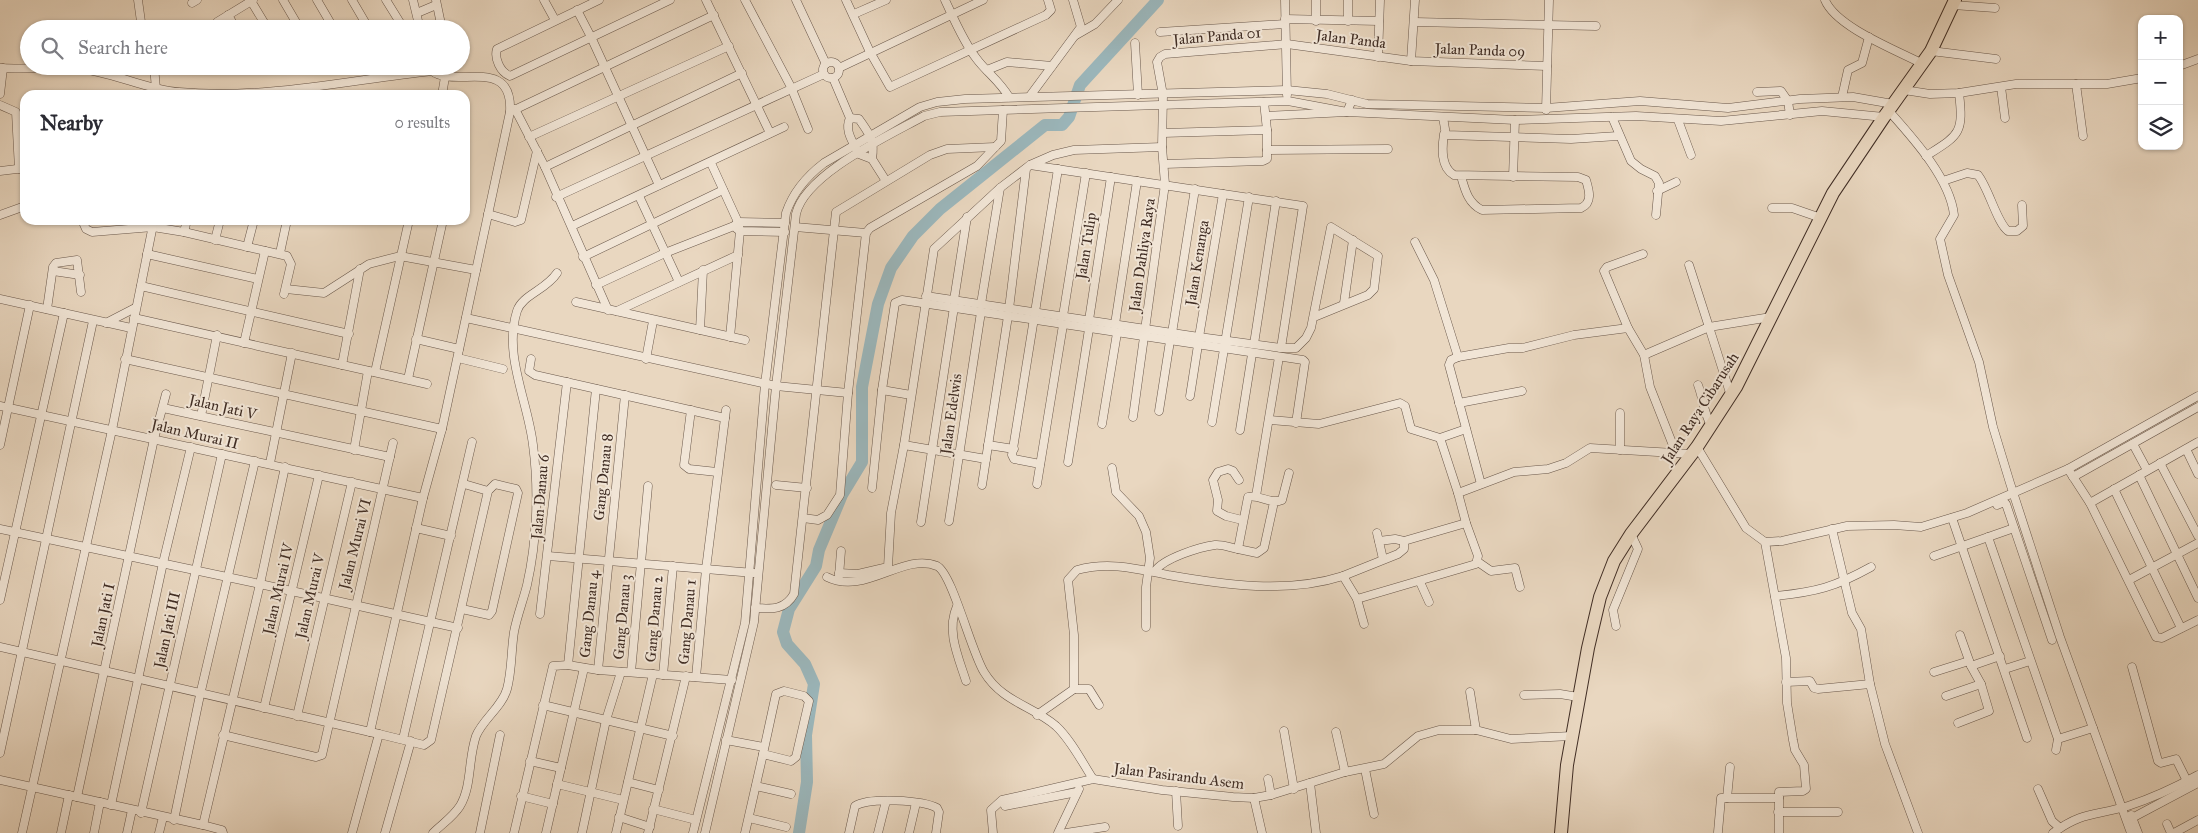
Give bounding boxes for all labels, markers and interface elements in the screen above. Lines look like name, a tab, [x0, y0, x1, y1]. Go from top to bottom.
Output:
map controls	[2138, 15, 2183, 150]
button: +	[2138, 15, 2183, 60]
search box	[20, 20, 470, 75]
street label: Jalan Panda 01	[1170, 23, 1262, 50]
street label: Jalan Panda	[1313, 26, 1388, 53]
icon: search	[38, 34, 66, 62]
text: Search here	[78, 36, 168, 59]
street label: Jalan Panda 09	[1432, 39, 1526, 62]
button: −	[2138, 60, 2183, 105]
button: layers	[2138, 105, 2183, 150]
text: Nearby	[40, 110, 103, 136]
text: 0 results	[395, 113, 450, 132]
street label: Jalan Dahliya Raya	[1125, 196, 1160, 315]
street label: Jalan Tulip	[1072, 211, 1101, 283]
street label: Jalan Kenanga	[1181, 218, 1214, 309]
street label: Jalan Raya Cibarusah	[1656, 349, 1744, 469]
street label: Jalan Edelwis	[936, 372, 967, 458]
street label: Jalan Jati V	[185, 390, 259, 425]
street label: Jalan Murai II	[147, 415, 241, 454]
street label: Gang Danau 8	[589, 433, 617, 521]
street label: Jalan Danau 6	[527, 452, 554, 542]
street label: Jalan Murai VI	[335, 497, 376, 594]
street label: Jalan Murai IV	[258, 541, 298, 639]
street label: Jalan Murai V	[291, 551, 330, 642]
street label: Gang Danau 4	[575, 569, 603, 659]
street label: Gang Danau 3	[609, 574, 635, 660]
street label: Gang Danau 2	[641, 574, 667, 663]
street label: Gang Danau 1	[674, 579, 700, 665]
street label: Jalan Jati I	[87, 581, 120, 651]
street label: Jalan Jati III	[150, 590, 185, 672]
street label: Jalan Pasirandu Asem	[1111, 759, 1246, 794]

